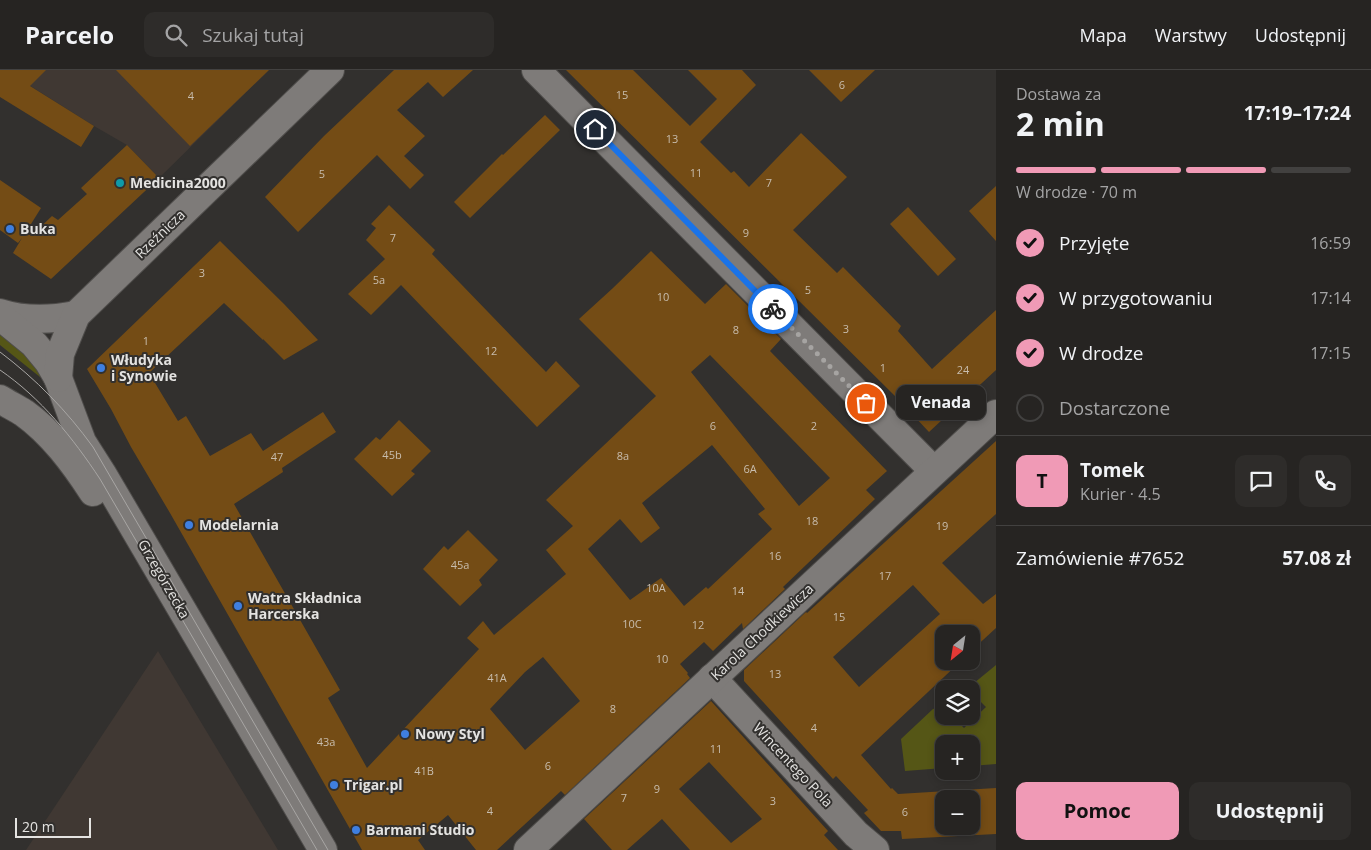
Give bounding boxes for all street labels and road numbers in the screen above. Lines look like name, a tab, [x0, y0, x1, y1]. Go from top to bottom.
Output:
street label: Rzeźnicza	[130, 205, 189, 262]
street label: Grzegórzecka	[134, 536, 195, 622]
street label: Karola Chodkiewicza	[706, 579, 817, 684]
street label: Wincentego Pola	[749, 718, 837, 811]

